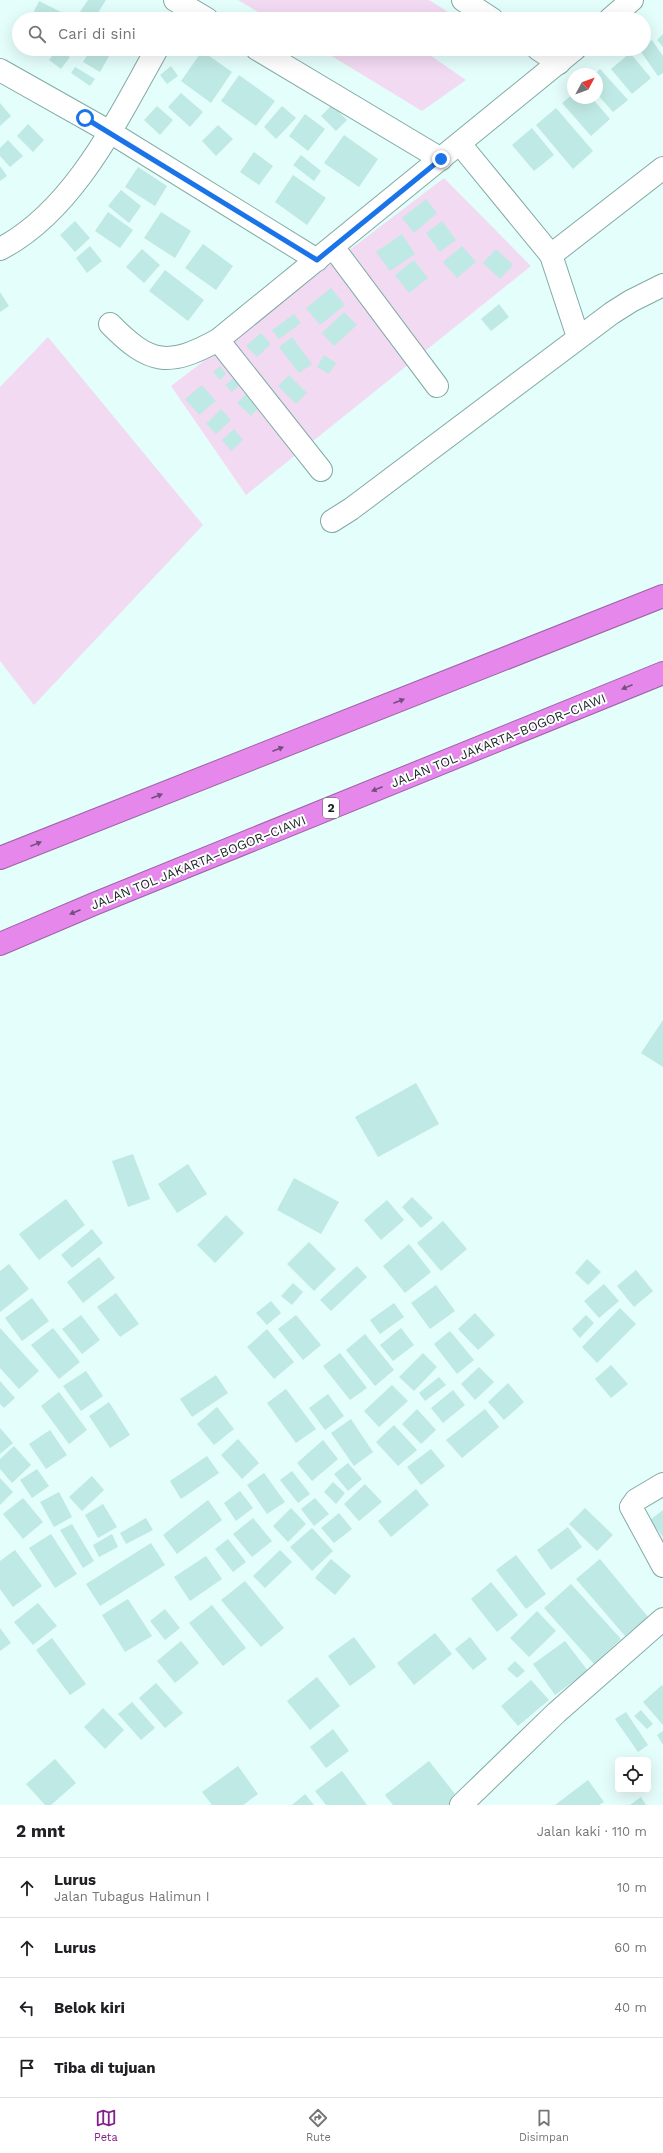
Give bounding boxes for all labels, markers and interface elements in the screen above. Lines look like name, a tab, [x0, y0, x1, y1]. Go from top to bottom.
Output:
search box	[12, 12, 651, 56]
icon: search	[26, 23, 48, 45]
text: Cari di sini	[58, 25, 136, 43]
north arrow	[567, 68, 603, 104]
route start	[76, 109, 94, 127]
route end	[432, 150, 450, 168]
one-way arrow	[620, 685, 632, 691]
street label: JALAN TOL JAKARTA–BOGOR–CIAWI	[389, 690, 608, 791]
one-way arrow	[394, 698, 406, 704]
one-way arrow	[273, 745, 285, 751]
one-way arrow	[371, 786, 382, 792]
one-way arrow	[152, 793, 164, 799]
road number: 2	[323, 798, 339, 818]
street label: JALAN TOL JAKARTA–BOGOR–CIAWI	[89, 812, 308, 913]
one-way arrow	[31, 840, 43, 846]
one-way arrow	[69, 909, 81, 916]
map controls	[615, 1757, 651, 1793]
button: locate	[615, 1757, 651, 1793]
text: 2 mnt	[16, 1821, 65, 1841]
text: Jalan kaki · 110 m	[537, 1824, 647, 1839]
text: Lurus	[54, 1871, 96, 1889]
icon: ahead	[16, 1877, 38, 1899]
text: 10 m	[617, 1880, 647, 1895]
text: Jalan Tubagus Halimun I	[54, 1889, 210, 1904]
icon: ahead	[16, 1937, 38, 1959]
text: Lurus	[54, 1939, 96, 1957]
text: 60 m	[614, 1940, 647, 1955]
icon: left	[16, 1997, 38, 2019]
text: Belok kiri	[54, 1999, 125, 2017]
text: 40 m	[614, 2000, 647, 2015]
icon: arrive	[16, 2057, 38, 2079]
text: Tiba di tujuan	[54, 2059, 156, 2077]
tab: Peta	[94, 2107, 118, 2144]
tab: Rute	[306, 2107, 331, 2144]
tab: Disimpan	[519, 2107, 569, 2144]

